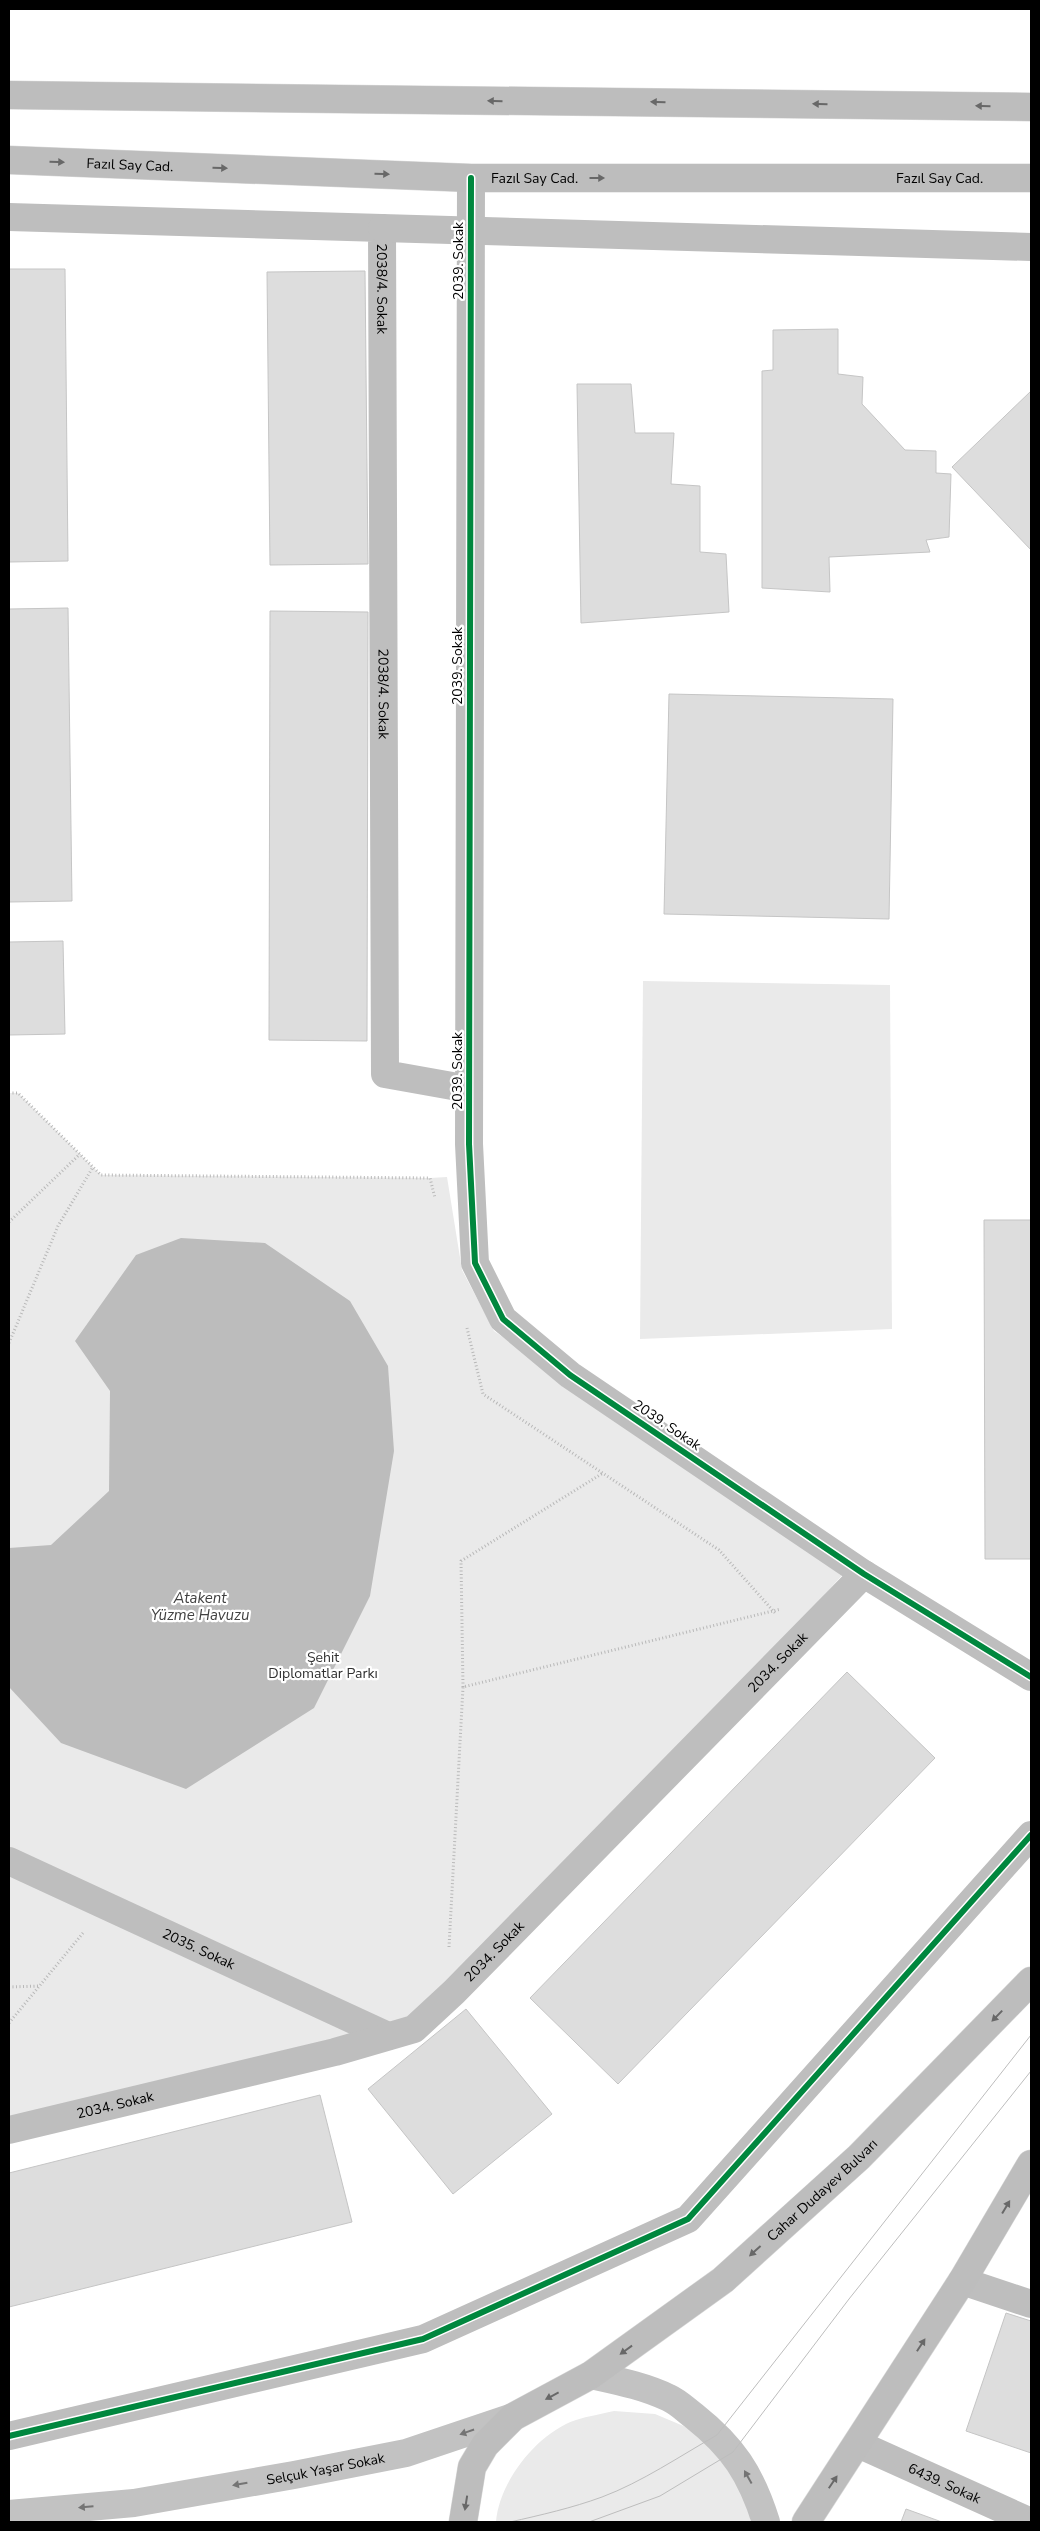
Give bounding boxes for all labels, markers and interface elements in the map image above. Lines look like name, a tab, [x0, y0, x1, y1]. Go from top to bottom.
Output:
one-way arrow	[487, 96, 503, 104]
one-way arrow	[649, 98, 665, 106]
one-way arrow	[812, 100, 828, 108]
one-way arrow	[974, 102, 990, 110]
street label: Fazıl Say Cad.	[86, 154, 174, 176]
one-way arrow	[50, 159, 66, 167]
one-way arrow	[212, 165, 228, 173]
street label: Fazıl Say Cad.	[491, 169, 578, 188]
street label: Fazıl Say Cad.	[896, 169, 983, 188]
one-way arrow	[374, 171, 390, 179]
one-way arrow	[589, 174, 605, 182]
street label: 2039. Sokak	[449, 221, 468, 300]
street label: 2038/4. Sokak	[373, 244, 392, 335]
street label: 2039. Sokak	[448, 626, 467, 705]
street label: 2038/4. Sokak	[374, 649, 393, 740]
street label: 2039. Sokak	[448, 1031, 467, 1110]
street label: 2039. Sokak	[629, 1395, 706, 1455]
water label: Atakent Yüzme Havuzu	[151, 1588, 249, 1625]
street label: 2034. Sokak	[743, 1627, 812, 1697]
park label: Şehit Diplomatlar Parkı	[268, 1648, 378, 1683]
street label: 2034. Sokak	[460, 1916, 529, 1986]
street label: 2035. Sokak	[159, 1924, 239, 1974]
one-way arrow	[991, 2010, 1003, 2022]
street label: 2034. Sokak	[75, 2086, 156, 2123]
street label: Cahar Dudayev Bulvarı	[763, 2134, 881, 2245]
one-way arrow	[1001, 2200, 1010, 2213]
one-way arrow	[750, 2245, 762, 2257]
one-way arrow	[916, 2339, 926, 2352]
one-way arrow	[620, 2345, 633, 2355]
one-way arrow	[545, 2392, 559, 2400]
one-way arrow	[459, 2429, 474, 2437]
street label: Selçuk Yaşar Sokak	[265, 2448, 387, 2489]
street label: 6439. Sokak	[905, 2458, 985, 2508]
one-way arrow	[744, 2470, 753, 2484]
one-way arrow	[828, 2475, 838, 2488]
one-way arrow	[232, 2480, 248, 2488]
one-way arrow	[462, 2495, 470, 2511]
one-way arrow	[78, 2503, 94, 2511]

